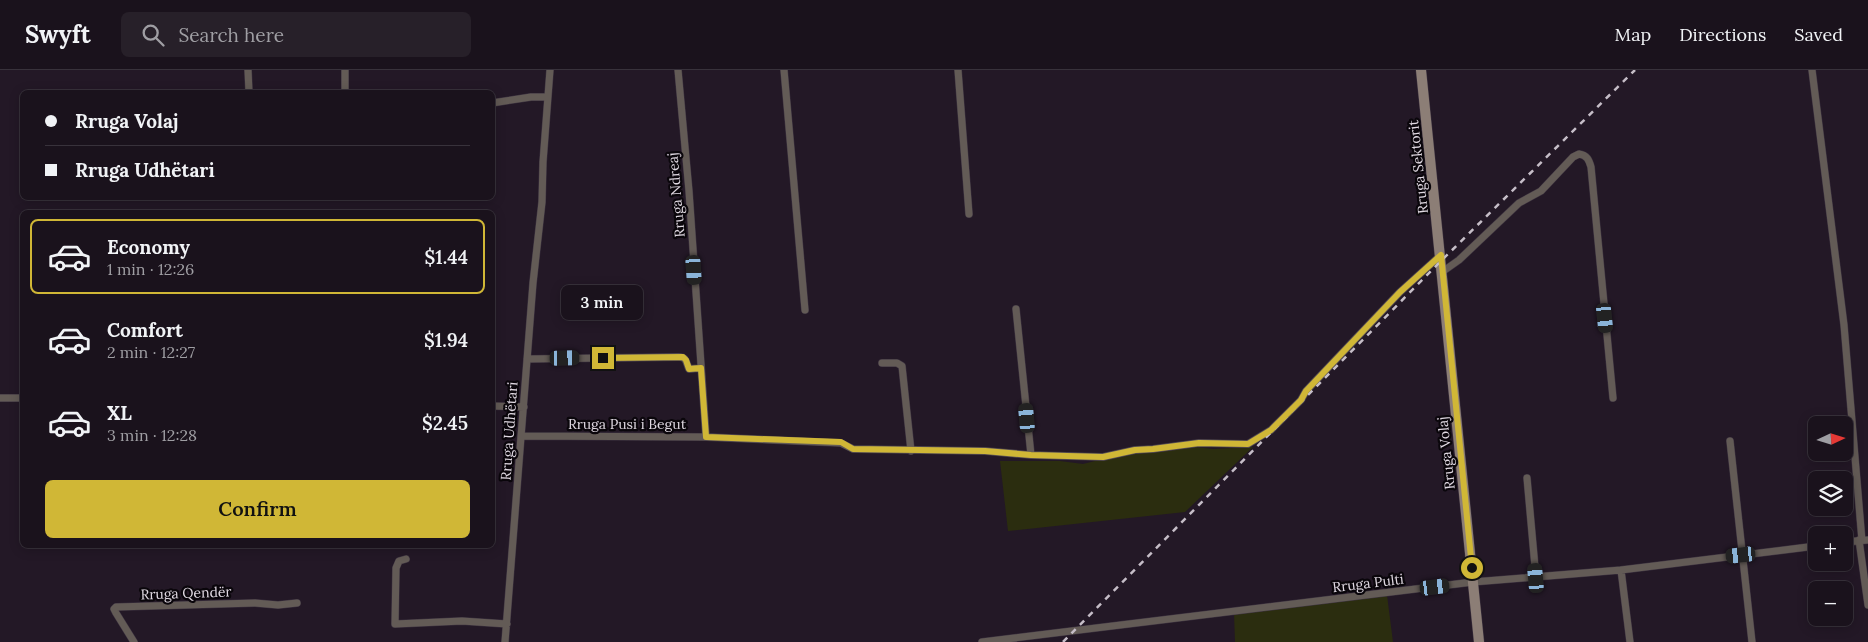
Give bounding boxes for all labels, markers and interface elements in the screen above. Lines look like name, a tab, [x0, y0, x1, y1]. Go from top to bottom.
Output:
search box	[121, 12, 471, 57]
text: Swyft	[25, 19, 91, 50]
icon: search	[139, 21, 167, 49]
text: Search here	[179, 23, 284, 47]
text: Map	[1615, 23, 1651, 46]
text: Directions	[1679, 23, 1766, 46]
text: Saved	[1794, 23, 1843, 46]
text: Rruga Volaj	[75, 109, 179, 133]
street label: Rruga Sektorit	[1404, 119, 1432, 215]
street label: Rruga Ndreaj	[663, 152, 689, 238]
text: Rruga Udhëtari	[75, 158, 215, 182]
icon: car	[47, 234, 92, 279]
text: Economy	[107, 235, 190, 259]
text: $1.44	[424, 245, 468, 269]
car	[685, 255, 702, 285]
text: 1 min · 12:26	[107, 259, 194, 279]
callout: 3 min	[562, 286, 644, 320]
text: 3 min	[581, 292, 623, 312]
car	[1595, 302, 1614, 334]
icon: car	[47, 317, 92, 362]
text: Comfort	[107, 318, 183, 342]
text: $1.94	[424, 328, 468, 352]
text: 2 min · 12:27	[107, 342, 195, 362]
route end	[592, 347, 614, 369]
car	[549, 350, 580, 366]
street label: Rruga Udhëtari	[497, 381, 521, 481]
icon: car	[47, 400, 92, 445]
text: XL	[107, 401, 132, 425]
car	[1018, 402, 1035, 434]
text: $2.45	[422, 411, 468, 435]
street label: Rruga Pusi i Begut	[568, 415, 687, 433]
street label: Rruga Volaj	[1433, 416, 1459, 490]
north arrow	[1808, 416, 1852, 461]
map controls	[1808, 416, 1853, 626]
text: 3 min · 12:28	[107, 425, 197, 445]
button: layers	[1808, 471, 1853, 516]
button: Confirm	[45, 480, 470, 538]
button: +	[1808, 526, 1853, 571]
car	[1725, 546, 1756, 564]
route start	[1461, 557, 1483, 579]
car	[1527, 562, 1544, 594]
street label: Rruga Pulti	[1331, 570, 1405, 596]
car	[1419, 578, 1450, 596]
button: −	[1808, 581, 1853, 626]
street label: Rruga Qendër	[140, 582, 232, 604]

